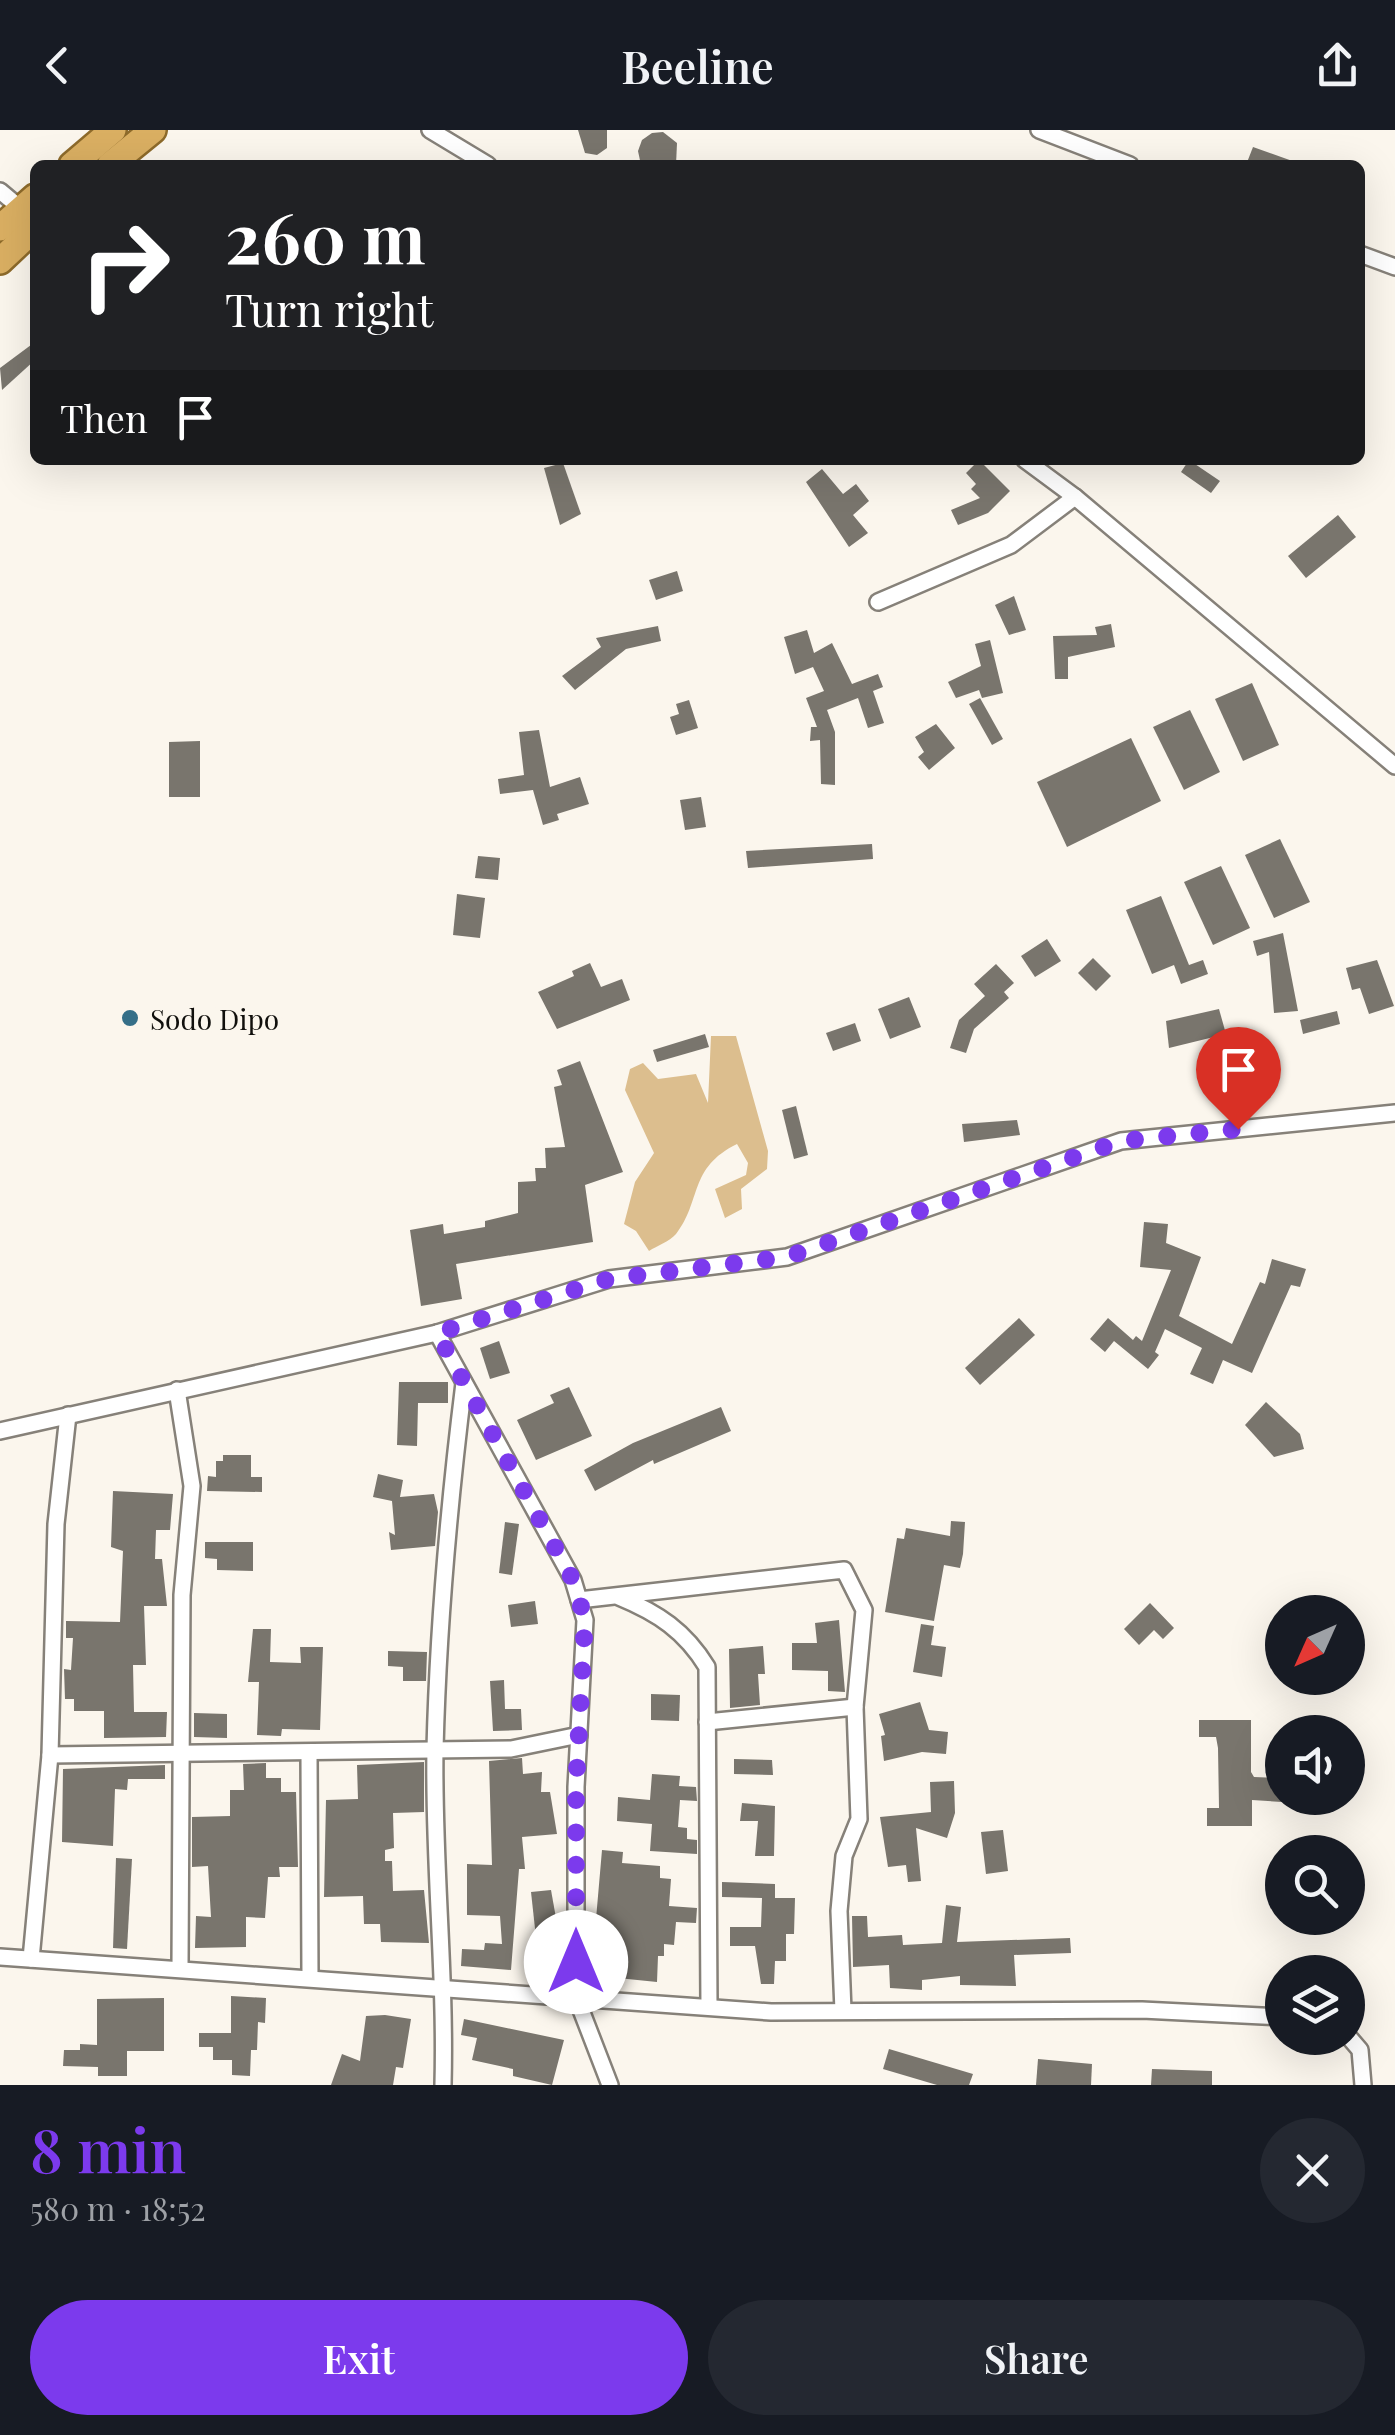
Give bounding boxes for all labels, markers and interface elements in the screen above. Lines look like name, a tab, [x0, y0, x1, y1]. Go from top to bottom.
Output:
text: Beeline	[621, 35, 774, 95]
icon: back	[30, 38, 85, 93]
icon: share	[1310, 38, 1365, 93]
text: 260 m	[225, 188, 426, 282]
icon: right	[60, 200, 190, 330]
text: Turn right	[225, 278, 433, 338]
icon: arrive	[168, 390, 223, 445]
text: Then	[60, 392, 148, 443]
place label: Sodo Dipo	[150, 1000, 279, 1037]
marker: Sodo Dipo	[119, 1007, 141, 1029]
pin	[1196, 1027, 1281, 1130]
icon: arrive	[1211, 1042, 1266, 1097]
north arrow	[1265, 1595, 1365, 1695]
map controls	[1265, 1595, 1365, 2055]
button: sound	[1265, 1715, 1365, 1815]
button: search	[1265, 1835, 1365, 1935]
position arrow	[524, 1910, 628, 2014]
button: layers	[1265, 1955, 1365, 2055]
text: 8 min	[30, 2108, 186, 2188]
button: close	[1260, 2118, 1365, 2223]
text: 580 m · 18:52	[30, 2186, 206, 2229]
button: Exit	[30, 2300, 688, 2415]
button: Share	[708, 2300, 1365, 2415]

